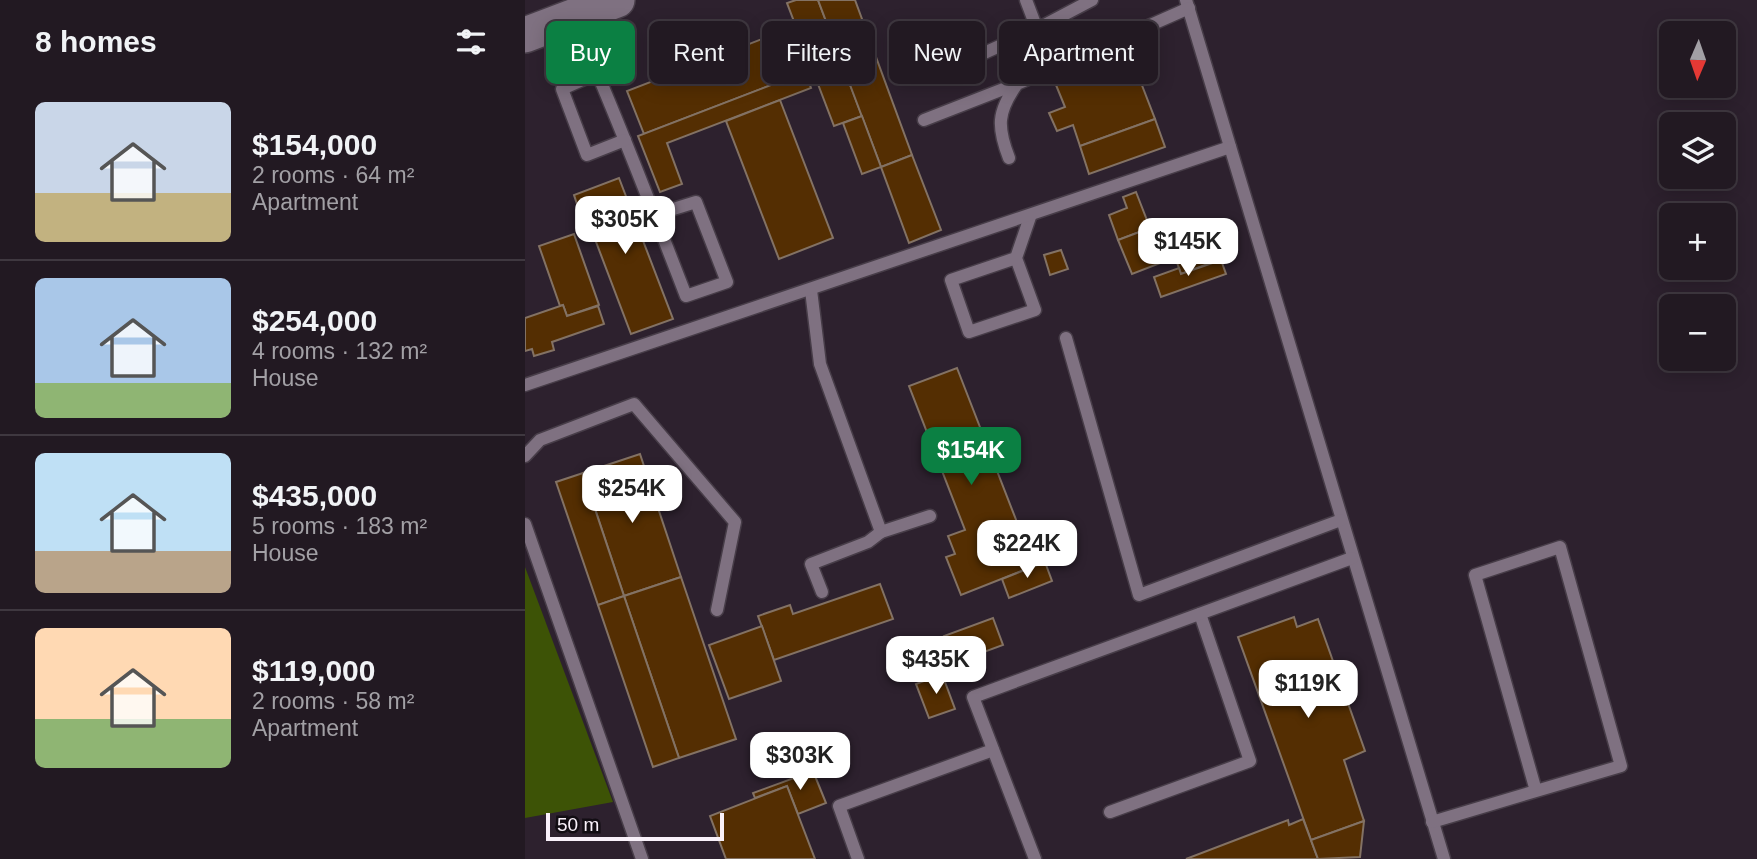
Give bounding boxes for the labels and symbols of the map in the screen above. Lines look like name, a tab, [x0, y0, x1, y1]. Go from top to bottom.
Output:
north arrow	[1659, 21, 1736, 98]
pin: $305K	[576, 196, 674, 256]
pin: $145K	[1139, 218, 1237, 278]
pin: $154K	[922, 428, 1020, 487]
pin: $254K	[583, 466, 681, 525]
pin: $224K	[978, 520, 1076, 580]
pin: $435K	[887, 636, 985, 696]
pin: $119K	[1259, 660, 1357, 720]
pin: $303K	[751, 732, 849, 792]
scale bar	[546, 810, 725, 842]

